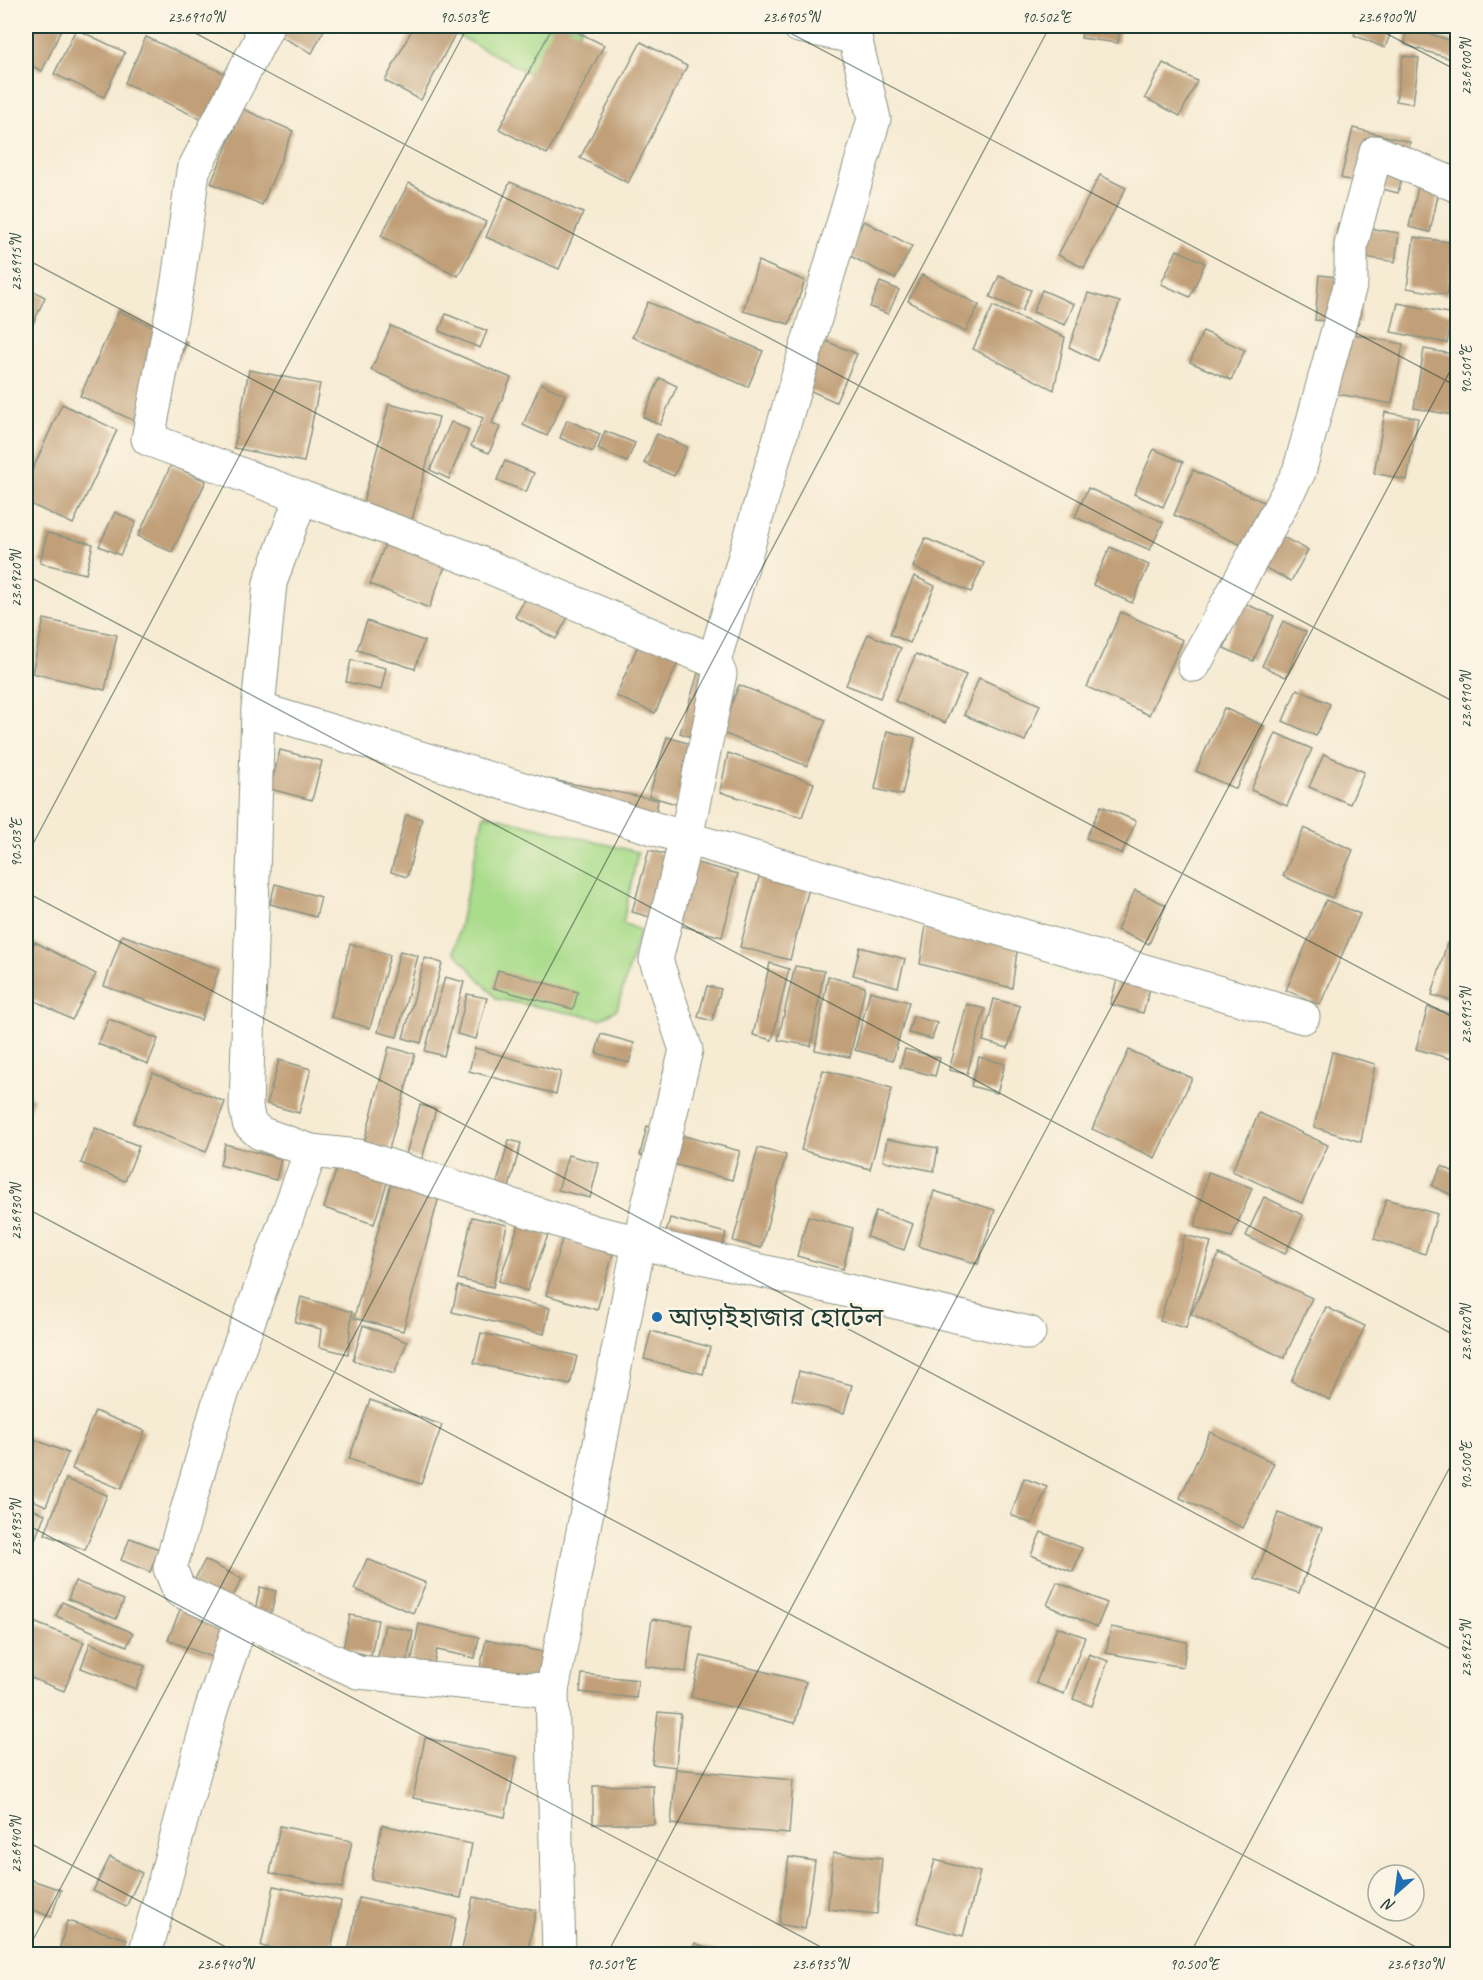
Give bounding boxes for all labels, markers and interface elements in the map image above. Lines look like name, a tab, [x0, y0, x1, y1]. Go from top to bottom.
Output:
text: 23.6910°N	[168, 8, 227, 27]
text: 90.503°E	[440, 8, 491, 27]
text: 23.6905°N	[763, 8, 822, 27]
text: 90.502°E	[1022, 8, 1073, 27]
text: 23.6900°N	[1358, 8, 1417, 27]
text: 23.6900°N	[1457, 36, 1476, 95]
text: 23.6915°N	[7, 232, 26, 291]
text: 90.501°E	[1457, 343, 1476, 394]
text: 23.6920°N	[7, 548, 26, 607]
text: 23.6910°N	[1457, 669, 1476, 728]
text: 90.503°E	[7, 816, 26, 867]
text: 23.6915°N	[1457, 985, 1476, 1044]
text: 23.6930°N	[7, 1181, 26, 1240]
place label: আড়াইহাজার হোটেল	[668, 1301, 884, 1334]
text: 23.6920°N	[1457, 1302, 1476, 1361]
marker: আড়াইহাজার হোটেল	[650, 1310, 664, 1324]
text: 90.500°E	[1457, 1439, 1476, 1490]
text: 23.6935°N	[7, 1497, 26, 1556]
text: 23.6925°N	[1457, 1618, 1476, 1677]
text: 23.6940°N	[7, 1814, 26, 1873]
north arrow	[1366, 1863, 1426, 1923]
text: N	[1378, 1893, 1398, 1917]
text: 23.6940°N	[197, 1955, 256, 1974]
text: 90.501°E	[587, 1955, 638, 1974]
text: 23.6935°N	[792, 1955, 851, 1974]
text: 90.500°E	[1170, 1955, 1221, 1974]
text: 23.6930°N	[1387, 1955, 1446, 1974]

